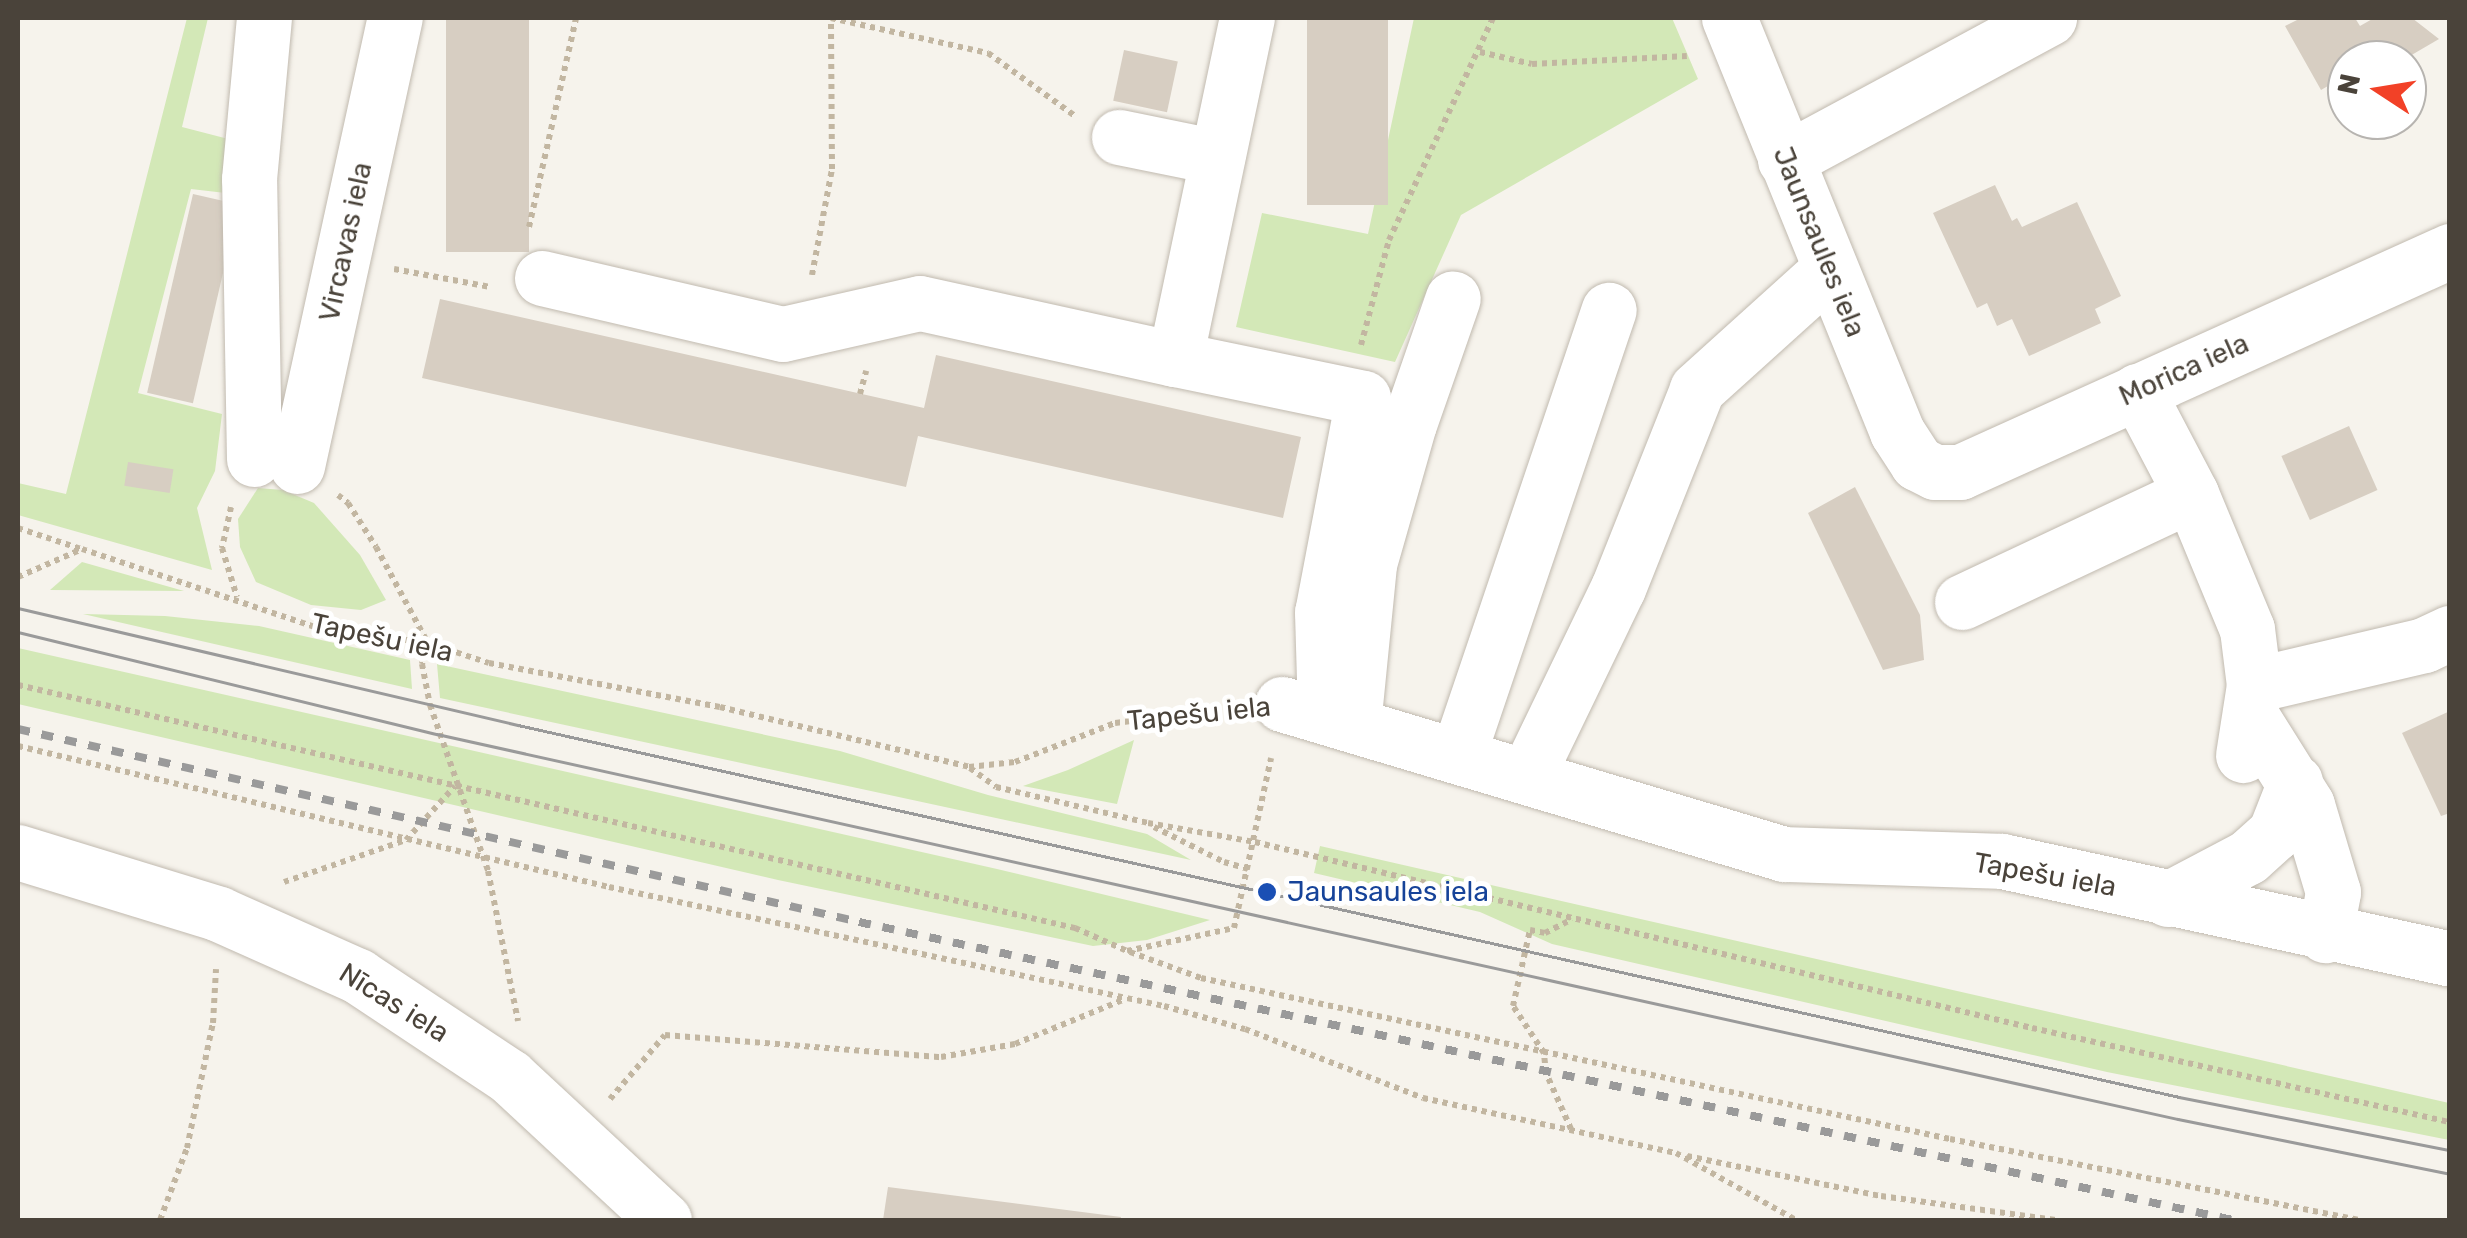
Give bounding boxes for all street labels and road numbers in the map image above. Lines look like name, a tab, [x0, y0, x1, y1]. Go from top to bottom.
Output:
street label: Jaunsaules iela	[1766, 142, 1872, 342]
street label: Vircavas iela	[313, 159, 379, 325]
street label: Morica iela	[2114, 327, 2254, 413]
street label: Tapešu iela	[308, 607, 456, 669]
street label: Tapešu iela	[1126, 690, 1272, 738]
street label: Tapešu iela	[1971, 846, 2119, 904]
street label: Nīcas iela	[333, 956, 455, 1050]

